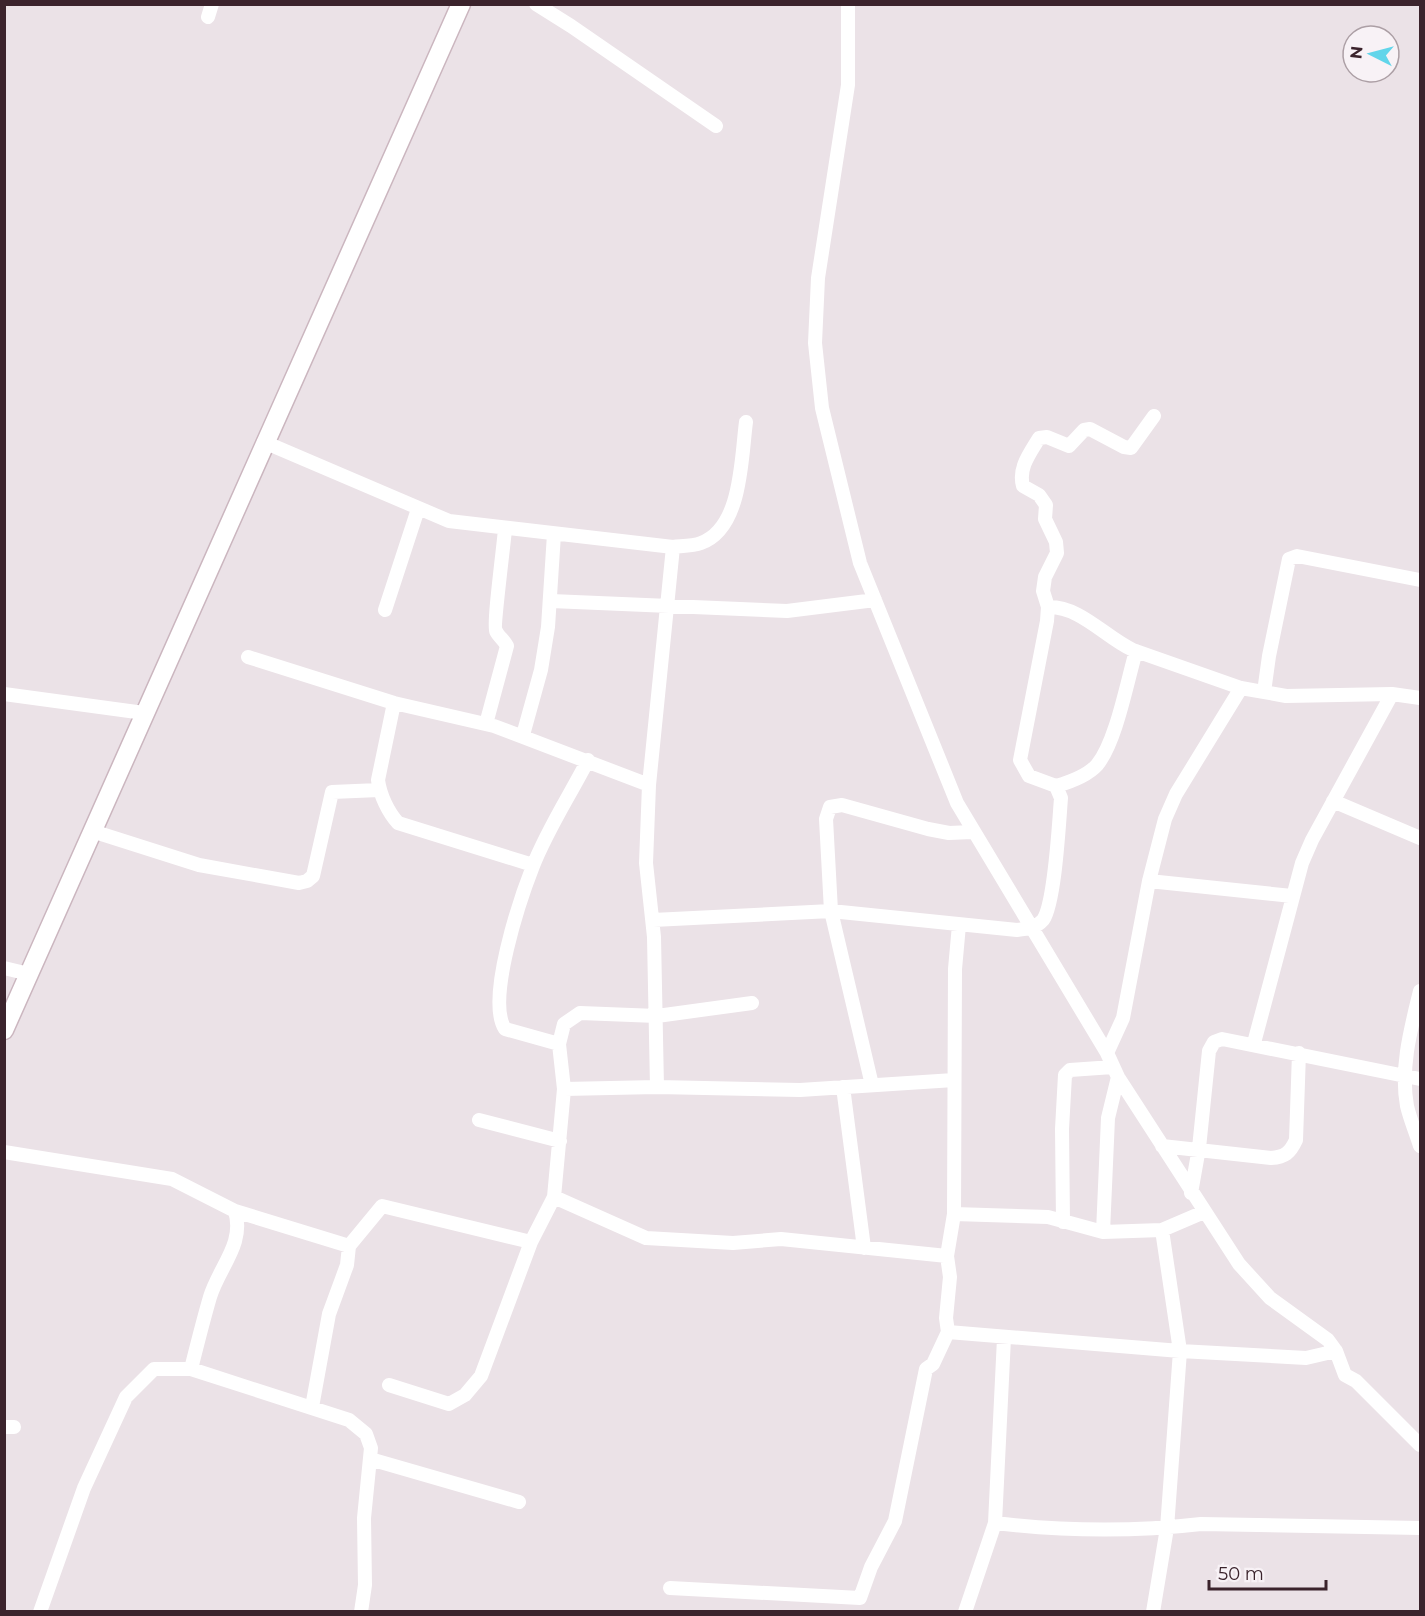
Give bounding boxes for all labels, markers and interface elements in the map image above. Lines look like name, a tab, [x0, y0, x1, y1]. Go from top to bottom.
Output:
north arrow	[1341, 24, 1401, 84]
text: N	[1346, 45, 1367, 60]
scale bar	[1209, 1553, 1326, 1591]
text: 50 m	[1218, 1563, 1264, 1585]

